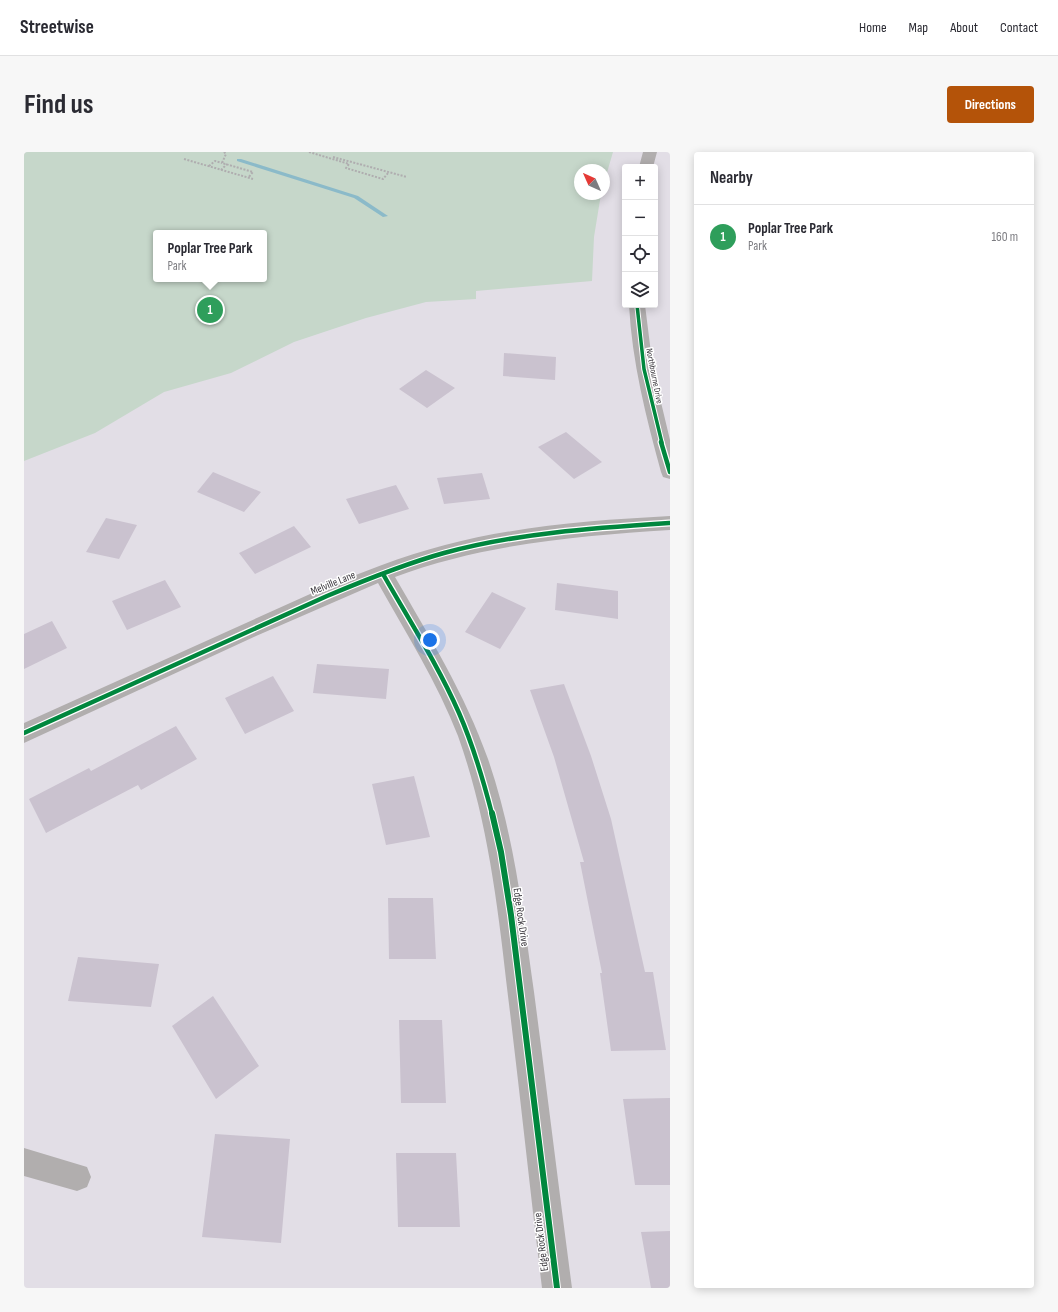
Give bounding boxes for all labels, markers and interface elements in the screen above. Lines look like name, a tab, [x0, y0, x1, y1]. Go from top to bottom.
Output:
text: Streetwise	[20, 16, 94, 39]
text: Home	[859, 19, 887, 36]
text: Map	[909, 19, 928, 36]
text: About	[950, 19, 978, 36]
text: Contact	[1000, 19, 1038, 36]
button: Directions	[947, 86, 1034, 123]
text: Find us	[24, 88, 93, 121]
north arrow	[574, 164, 610, 200]
map controls	[622, 164, 658, 308]
button: +	[622, 164, 658, 200]
text: Nearby	[710, 168, 753, 188]
button: −	[622, 200, 658, 236]
text: Poplar Tree Park	[748, 219, 833, 238]
text: 1	[720, 229, 726, 245]
text: 160 m	[992, 229, 1018, 245]
popup	[153, 230, 267, 282]
button: locate	[622, 236, 658, 272]
text: Park	[748, 238, 767, 254]
text: Poplar Tree Park	[168, 239, 253, 258]
text: Park	[168, 258, 187, 274]
button: layers	[622, 272, 658, 308]
pin: 1	[197, 295, 223, 325]
street label: Northbourne Drive	[643, 347, 665, 405]
street label: Melville Lane	[309, 568, 357, 598]
your location	[420, 630, 440, 650]
street label: Edge Rock Drive	[510, 887, 532, 947]
street label: Edge Rock Drive	[531, 1212, 551, 1272]

